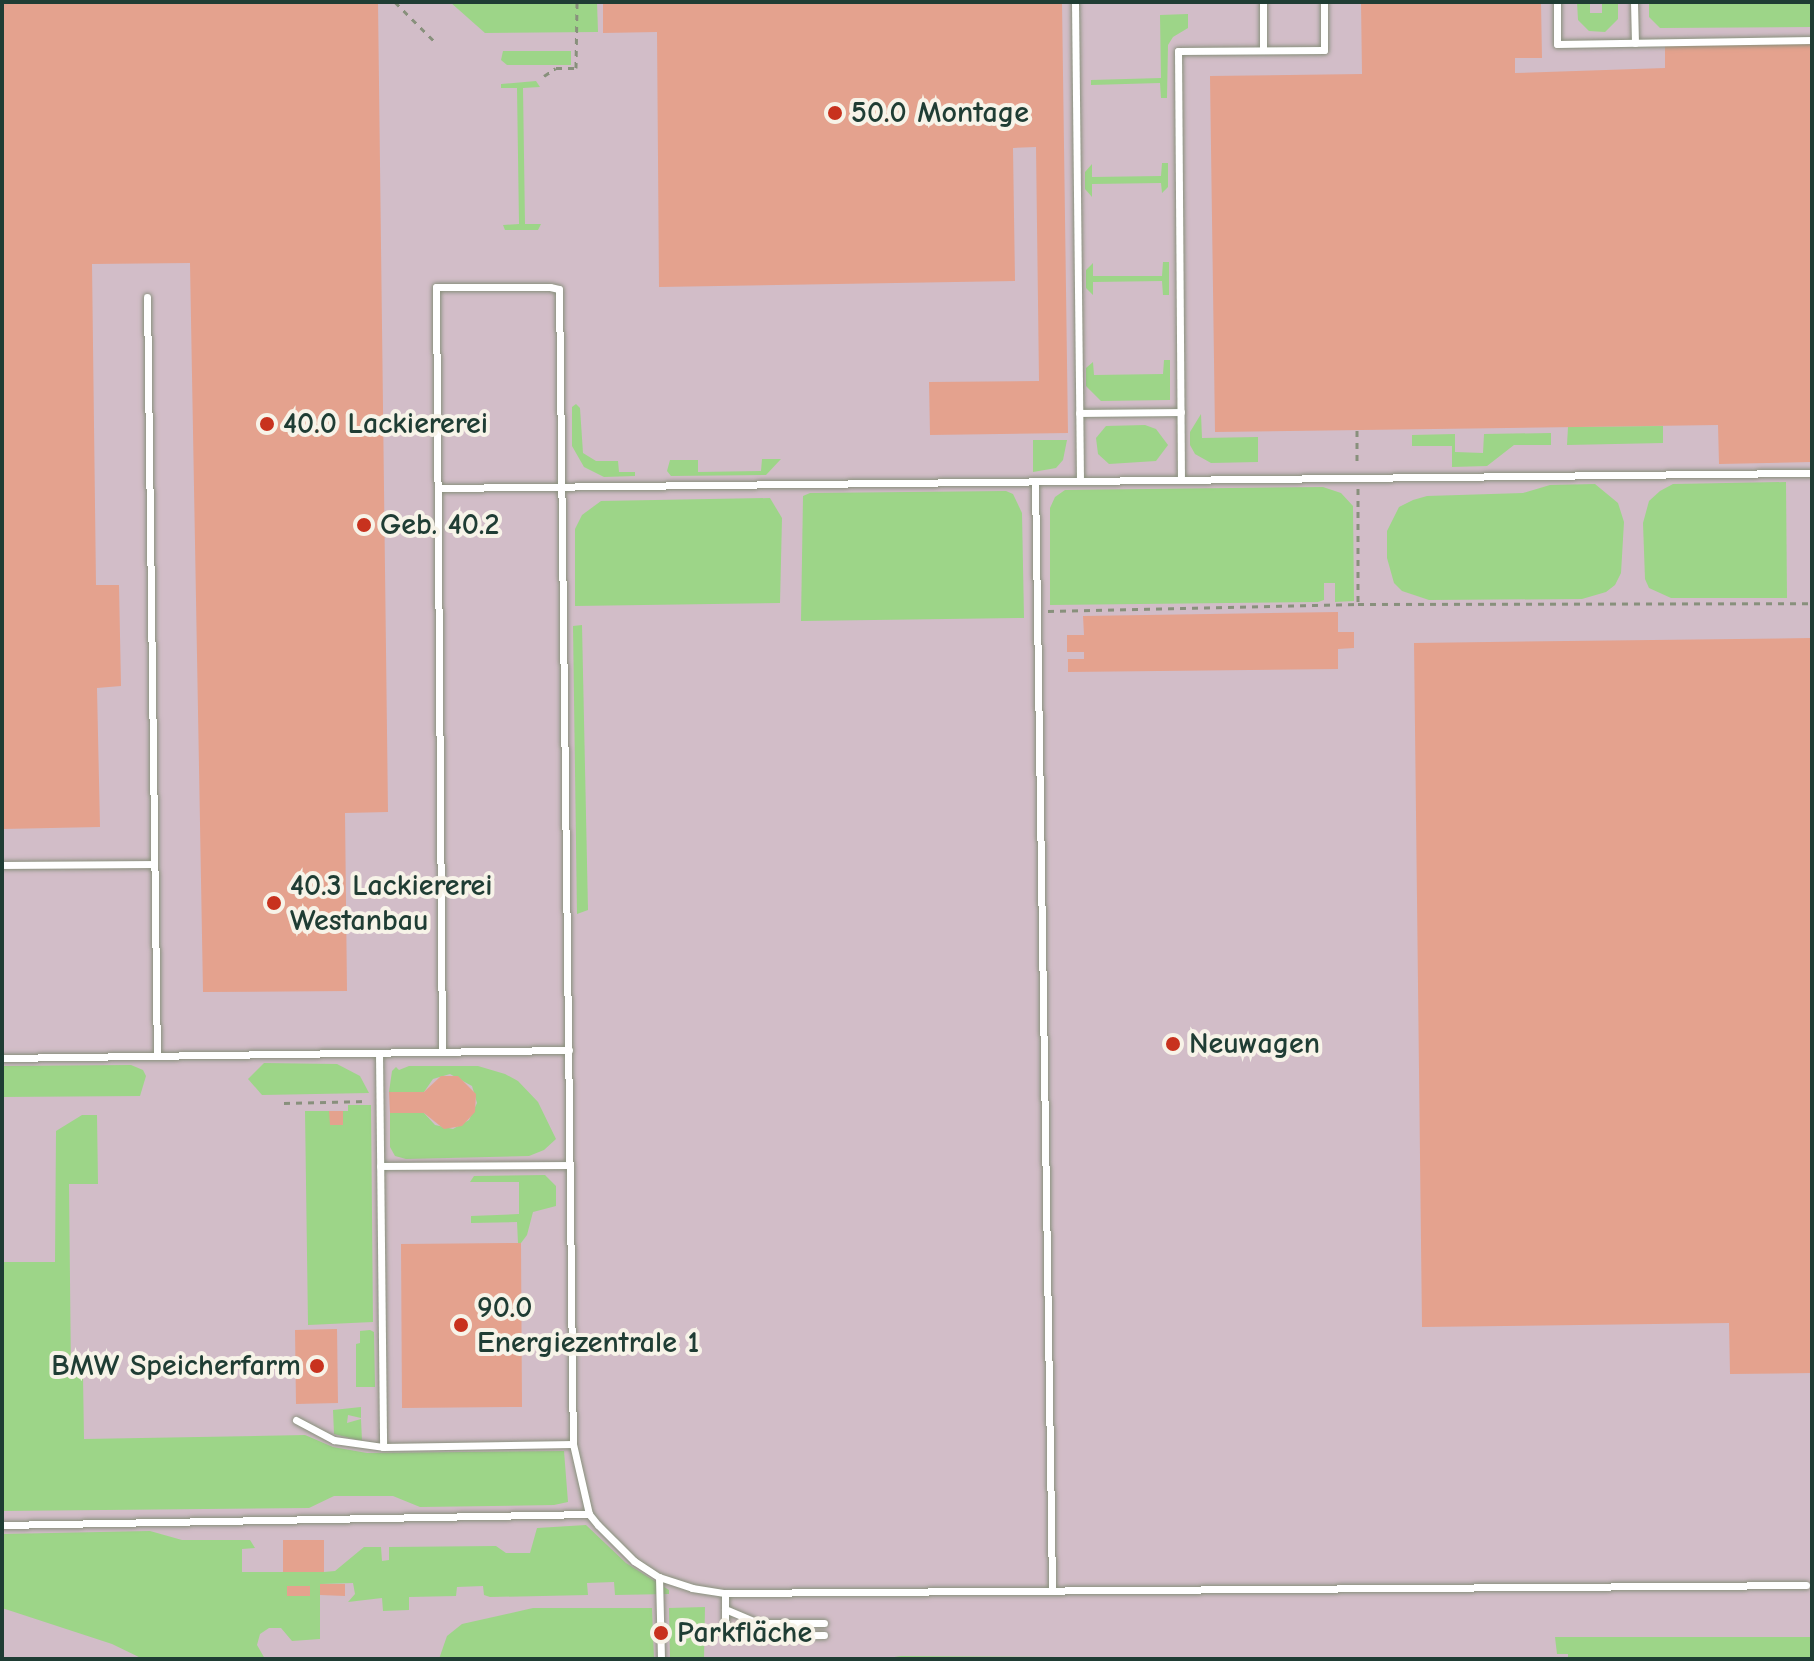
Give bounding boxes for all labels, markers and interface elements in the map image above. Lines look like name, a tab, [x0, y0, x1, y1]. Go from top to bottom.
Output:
place label: 50.0 Montage	[851, 95, 1029, 131]
marker: 50.0 Montage	[826, 104, 844, 122]
place label: 40.0 Lackiererei	[283, 406, 488, 442]
marker: 40.0 Lackiererei	[258, 415, 276, 433]
place label: Geb. 40.2	[380, 507, 499, 543]
marker: Geb. 40.2	[355, 516, 373, 534]
place label: 40.3 Lackiererei Westanbau	[290, 868, 493, 938]
marker: 40.3 Lackiererei Westanbau	[265, 894, 283, 912]
place label: Neuwagen	[1189, 1026, 1320, 1062]
marker: Neuwagen	[1164, 1035, 1182, 1053]
place label: 90.0 Energiezentrale 1	[477, 1290, 699, 1360]
marker: 90.0 Energiezentrale 1	[452, 1316, 470, 1334]
place label: BMW Speicherfarm	[51, 1348, 301, 1384]
marker: BMW Speicherfarm	[308, 1357, 326, 1375]
place label: Parkfläche	[677, 1615, 812, 1651]
marker: Parkfläche	[652, 1624, 670, 1642]

